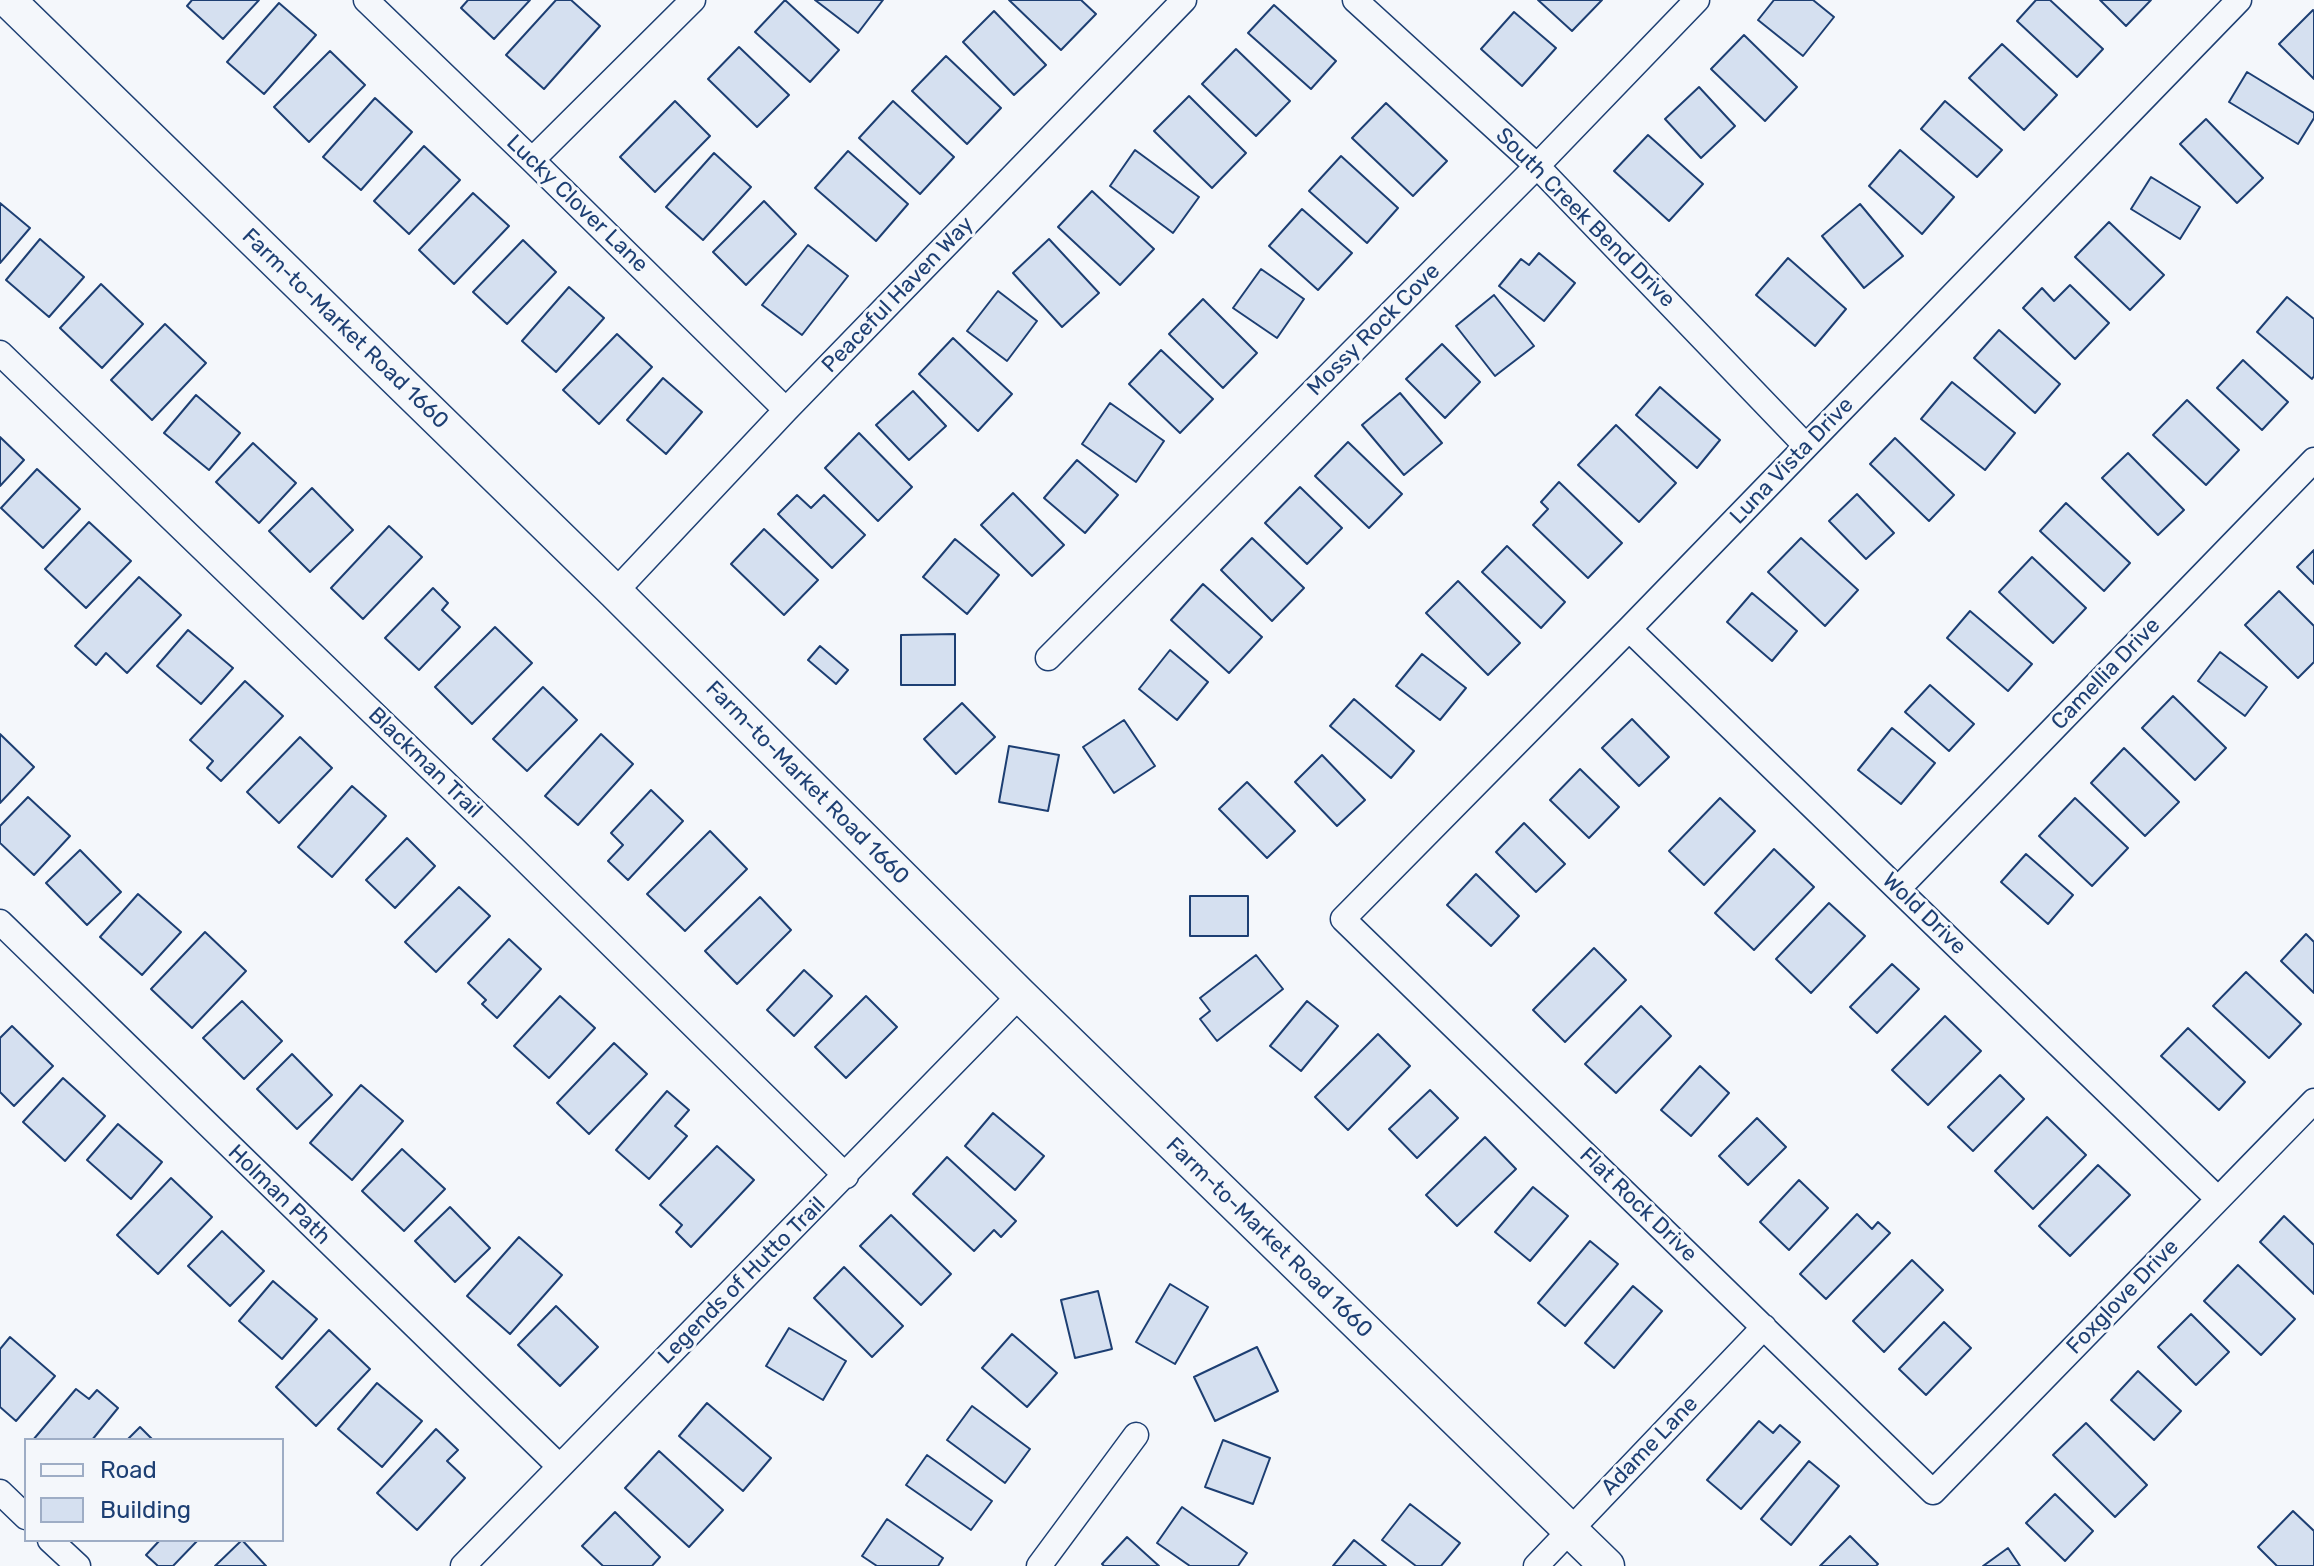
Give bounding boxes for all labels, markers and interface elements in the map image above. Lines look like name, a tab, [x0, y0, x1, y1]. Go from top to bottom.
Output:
street label: South Creek Bend Drive	[1490, 123, 1680, 313]
street label: Lucky Clover Lane	[501, 130, 653, 278]
street label: Peaceful Haven Way	[817, 211, 979, 379]
street label: Farm-to-Market Road 1660	[236, 223, 454, 435]
street label: Mossy Rock Cove	[1302, 258, 1446, 402]
street label: Luna Vista Drive	[1725, 392, 1859, 530]
street label: Camellia Drive	[2046, 613, 2166, 735]
street label: Farm-to-Market Road 1660	[700, 676, 914, 890]
street label: Blackman Trail	[363, 702, 487, 824]
street label: Wold Drive	[1877, 867, 1971, 961]
street label: Farm-to-Market Road 1660	[1160, 1132, 1378, 1344]
street label: Holman Path	[222, 1140, 336, 1250]
street label: Flat Rock Drive	[1574, 1142, 1702, 1268]
street label: Legends of Hutto Trail	[653, 1192, 831, 1370]
street label: Foxglove Drive	[2062, 1234, 2184, 1360]
street label: Adame Lane	[1596, 1391, 1704, 1501]
legend	[24, 1438, 284, 1542]
text: Road	[100, 1456, 157, 1484]
text: Building	[100, 1496, 191, 1524]

